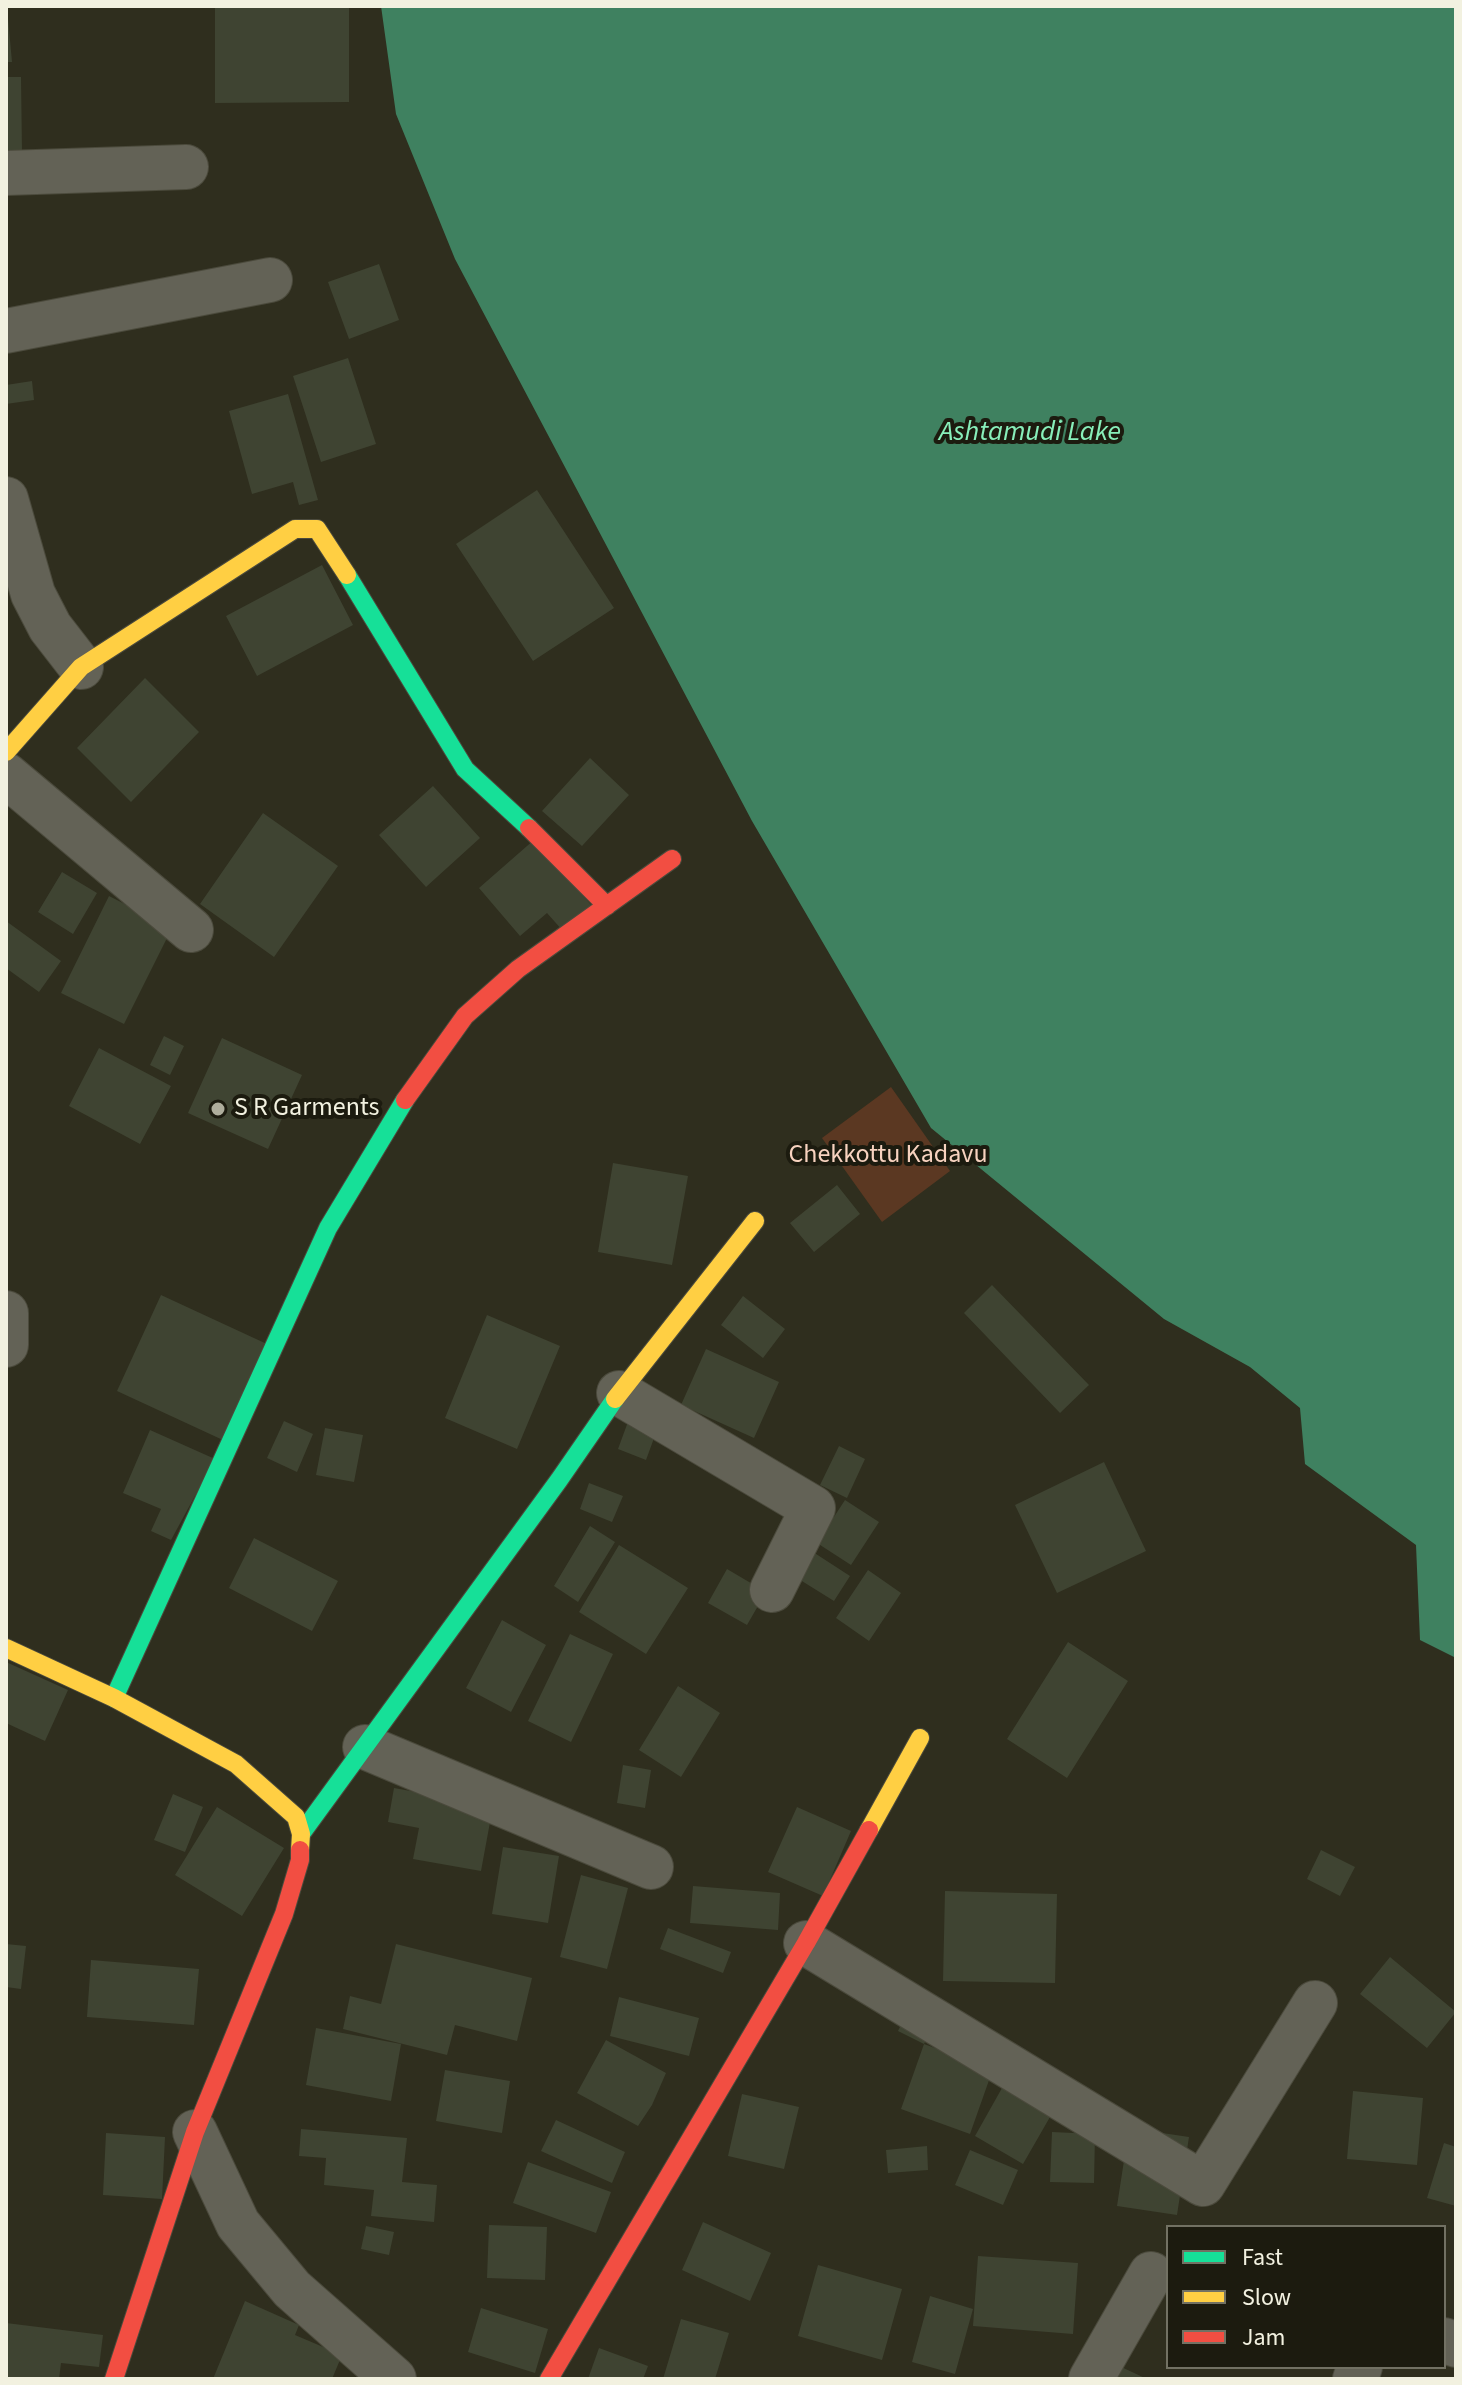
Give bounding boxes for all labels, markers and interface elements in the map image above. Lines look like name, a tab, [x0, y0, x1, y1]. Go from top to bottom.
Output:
water label: Ashtamudi Lake	[939, 417, 1121, 451]
place label: S R Garments	[234, 1093, 379, 1125]
marker: S R Garments	[209, 1100, 227, 1118]
park label: Chekkottu Kadavu	[788, 1140, 988, 1172]
legend	[1166, 2225, 1446, 2369]
text: Fast	[1242, 2240, 1283, 2275]
text: Slow	[1242, 2280, 1291, 2315]
text: Jam	[1242, 2320, 1286, 2355]

